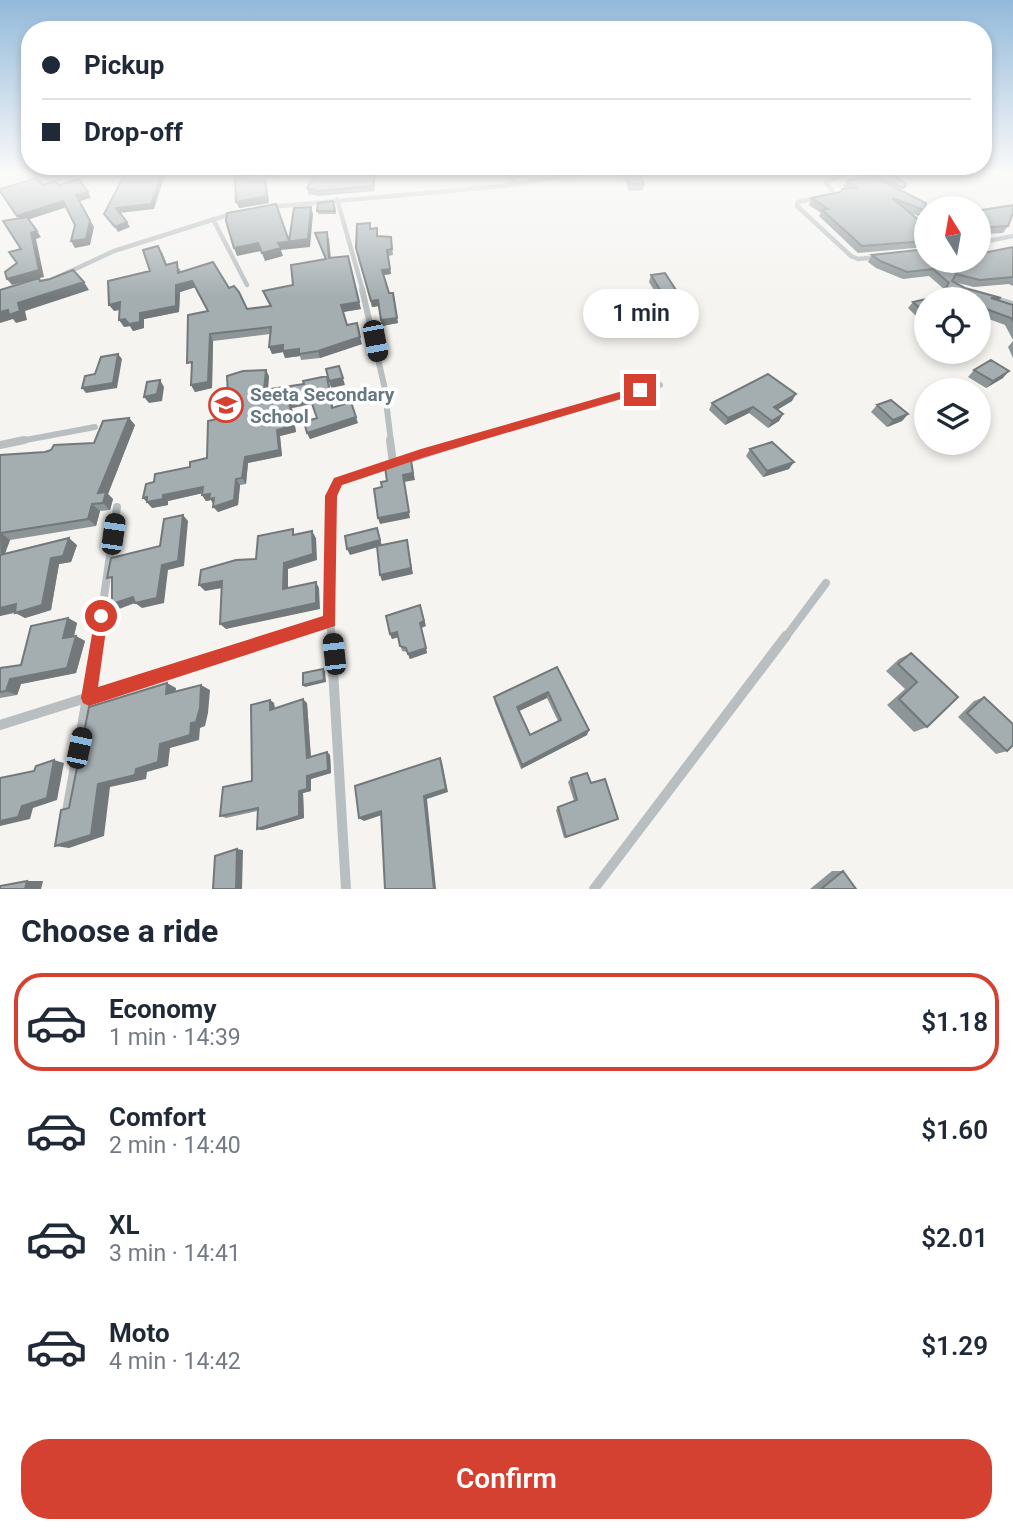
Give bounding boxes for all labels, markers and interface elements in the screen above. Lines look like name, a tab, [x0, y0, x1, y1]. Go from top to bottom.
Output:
text: Pickup	[84, 50, 164, 80]
text: Drop-off	[84, 117, 183, 147]
north arrow	[914, 196, 990, 273]
map controls	[914, 196, 991, 455]
button: locate	[914, 287, 991, 364]
callout: 1 min	[582, 288, 698, 338]
text: 1 min	[612, 300, 670, 327]
car	[361, 318, 390, 364]
route end	[624, 374, 656, 406]
button: layers	[914, 378, 991, 455]
place label: Seeta Secondary School	[250, 383, 395, 428]
school or university icon: Seeta Secondary School	[207, 386, 245, 424]
car	[100, 512, 127, 556]
route start	[85, 600, 117, 632]
car	[322, 632, 347, 676]
car	[65, 725, 94, 771]
text: Choose a ride	[21, 912, 218, 950]
icon: car	[25, 991, 88, 1054]
text: Economy	[109, 994, 216, 1024]
text: $1.18	[921, 1007, 988, 1037]
text: 1 min · 14:39	[109, 1024, 241, 1051]
icon: car	[25, 1099, 88, 1162]
text: Comfort	[109, 1102, 206, 1132]
text: $1.60	[921, 1115, 988, 1145]
text: 2 min · 14:40	[109, 1132, 241, 1159]
icon: car	[25, 1207, 88, 1270]
text: XL	[109, 1210, 140, 1240]
text: $2.01	[921, 1223, 988, 1253]
text: 3 min · 14:41	[109, 1240, 241, 1267]
icon: car	[25, 1315, 88, 1378]
text: Moto	[109, 1318, 170, 1348]
text: $1.29	[921, 1331, 988, 1361]
text: 4 min · 14:42	[109, 1348, 241, 1375]
button: Confirm	[21, 1439, 992, 1519]

